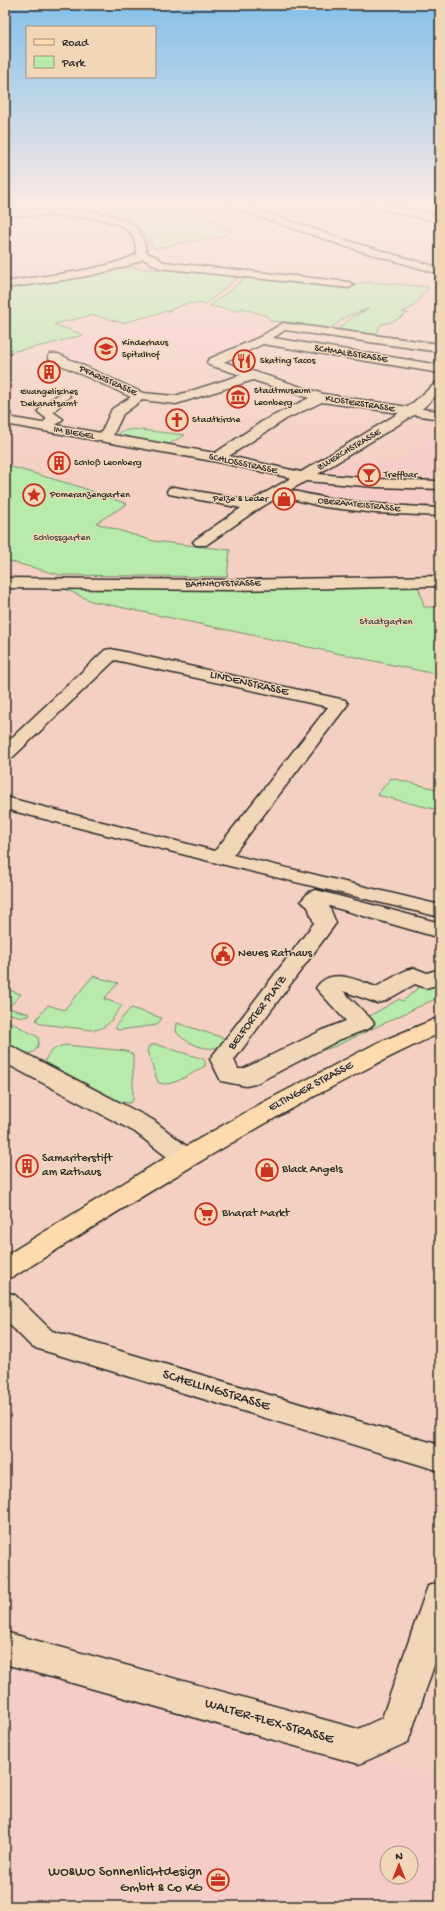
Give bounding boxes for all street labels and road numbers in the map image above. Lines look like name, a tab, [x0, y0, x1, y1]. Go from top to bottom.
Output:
street label: SCHMALZSTRASSE	[314, 342, 389, 366]
street label: PFARRSTRASSE	[76, 362, 140, 399]
street label: KLOSTERSTRASSE	[324, 393, 396, 416]
street label: IM BIEGEL	[52, 423, 96, 443]
street label: ZWERCHSTRASSE	[315, 426, 384, 474]
street label: SCHLOSSSTRASSE	[208, 451, 279, 477]
street label: OBERAMTEISTRASSE	[317, 495, 402, 515]
street label: BAHNHOFSTRASSE	[184, 577, 261, 591]
street label: LINDENSTRASSE	[208, 668, 290, 700]
street label: BELFORTER PLATZ	[225, 973, 291, 1054]
street label: ELTINGER STRASSE	[266, 1059, 356, 1115]
street label: SCHELLINGSTRASSE	[160, 1367, 273, 1416]
street label: WALTER-FLEX-STRASSE	[203, 1695, 337, 1749]

